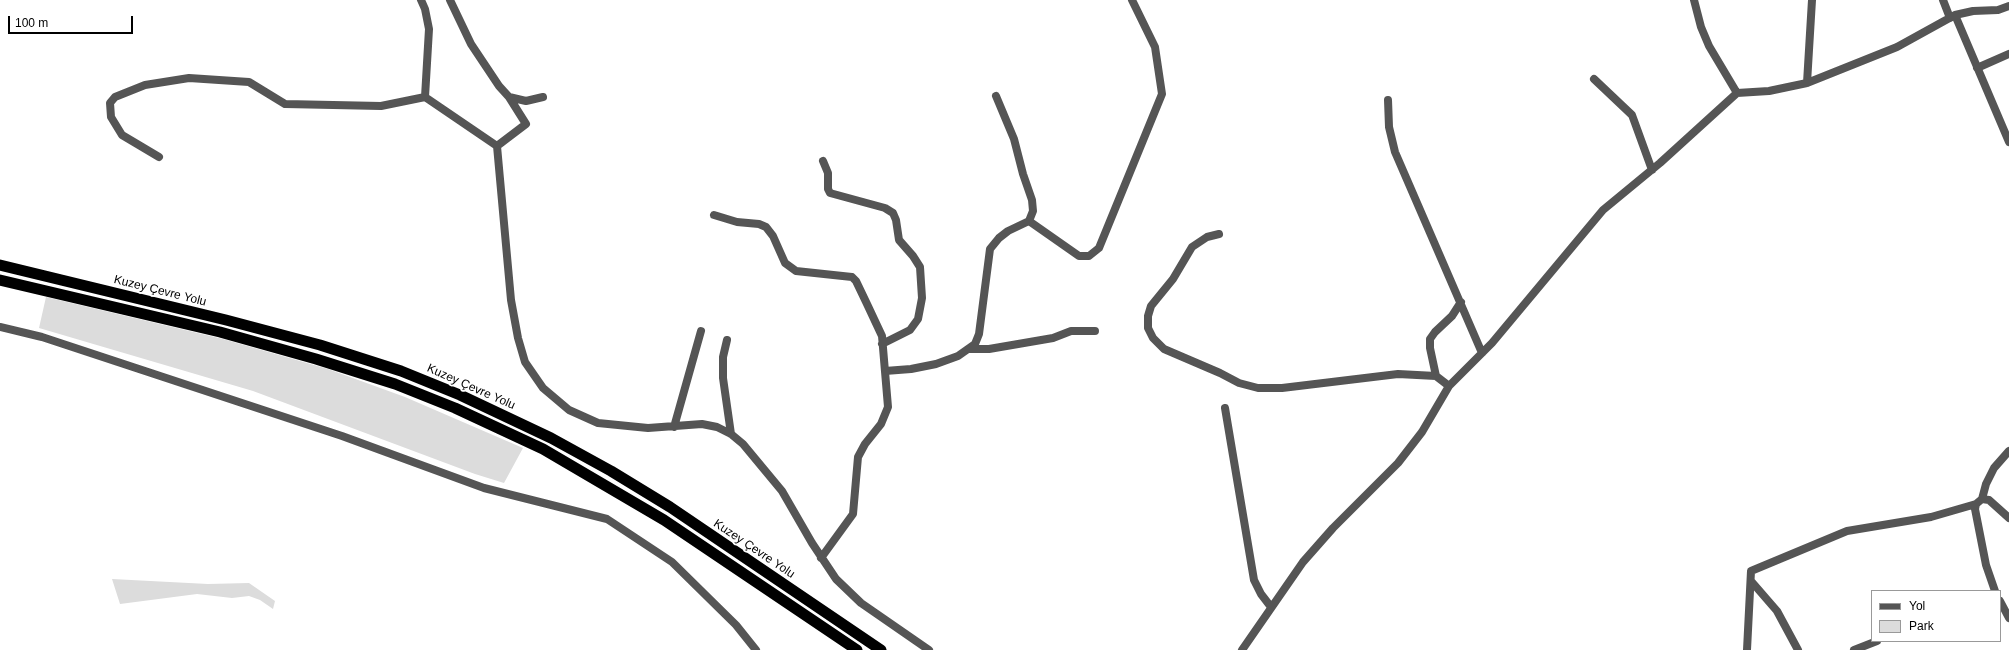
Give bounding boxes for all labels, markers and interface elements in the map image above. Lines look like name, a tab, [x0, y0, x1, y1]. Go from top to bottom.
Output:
scale bar	[10, 8, 135, 34]
text: 100 m	[15, 16, 48, 30]
street label: Kuzey Çevre Yolu	[112, 273, 208, 309]
street label: Kuzey Çevre Yolu	[425, 361, 517, 413]
street label: Kuzey Çevre Yolu	[711, 516, 797, 582]
legend	[1871, 590, 2001, 642]
text: Yol	[1909, 599, 1925, 613]
text: Park	[1909, 619, 1934, 633]

